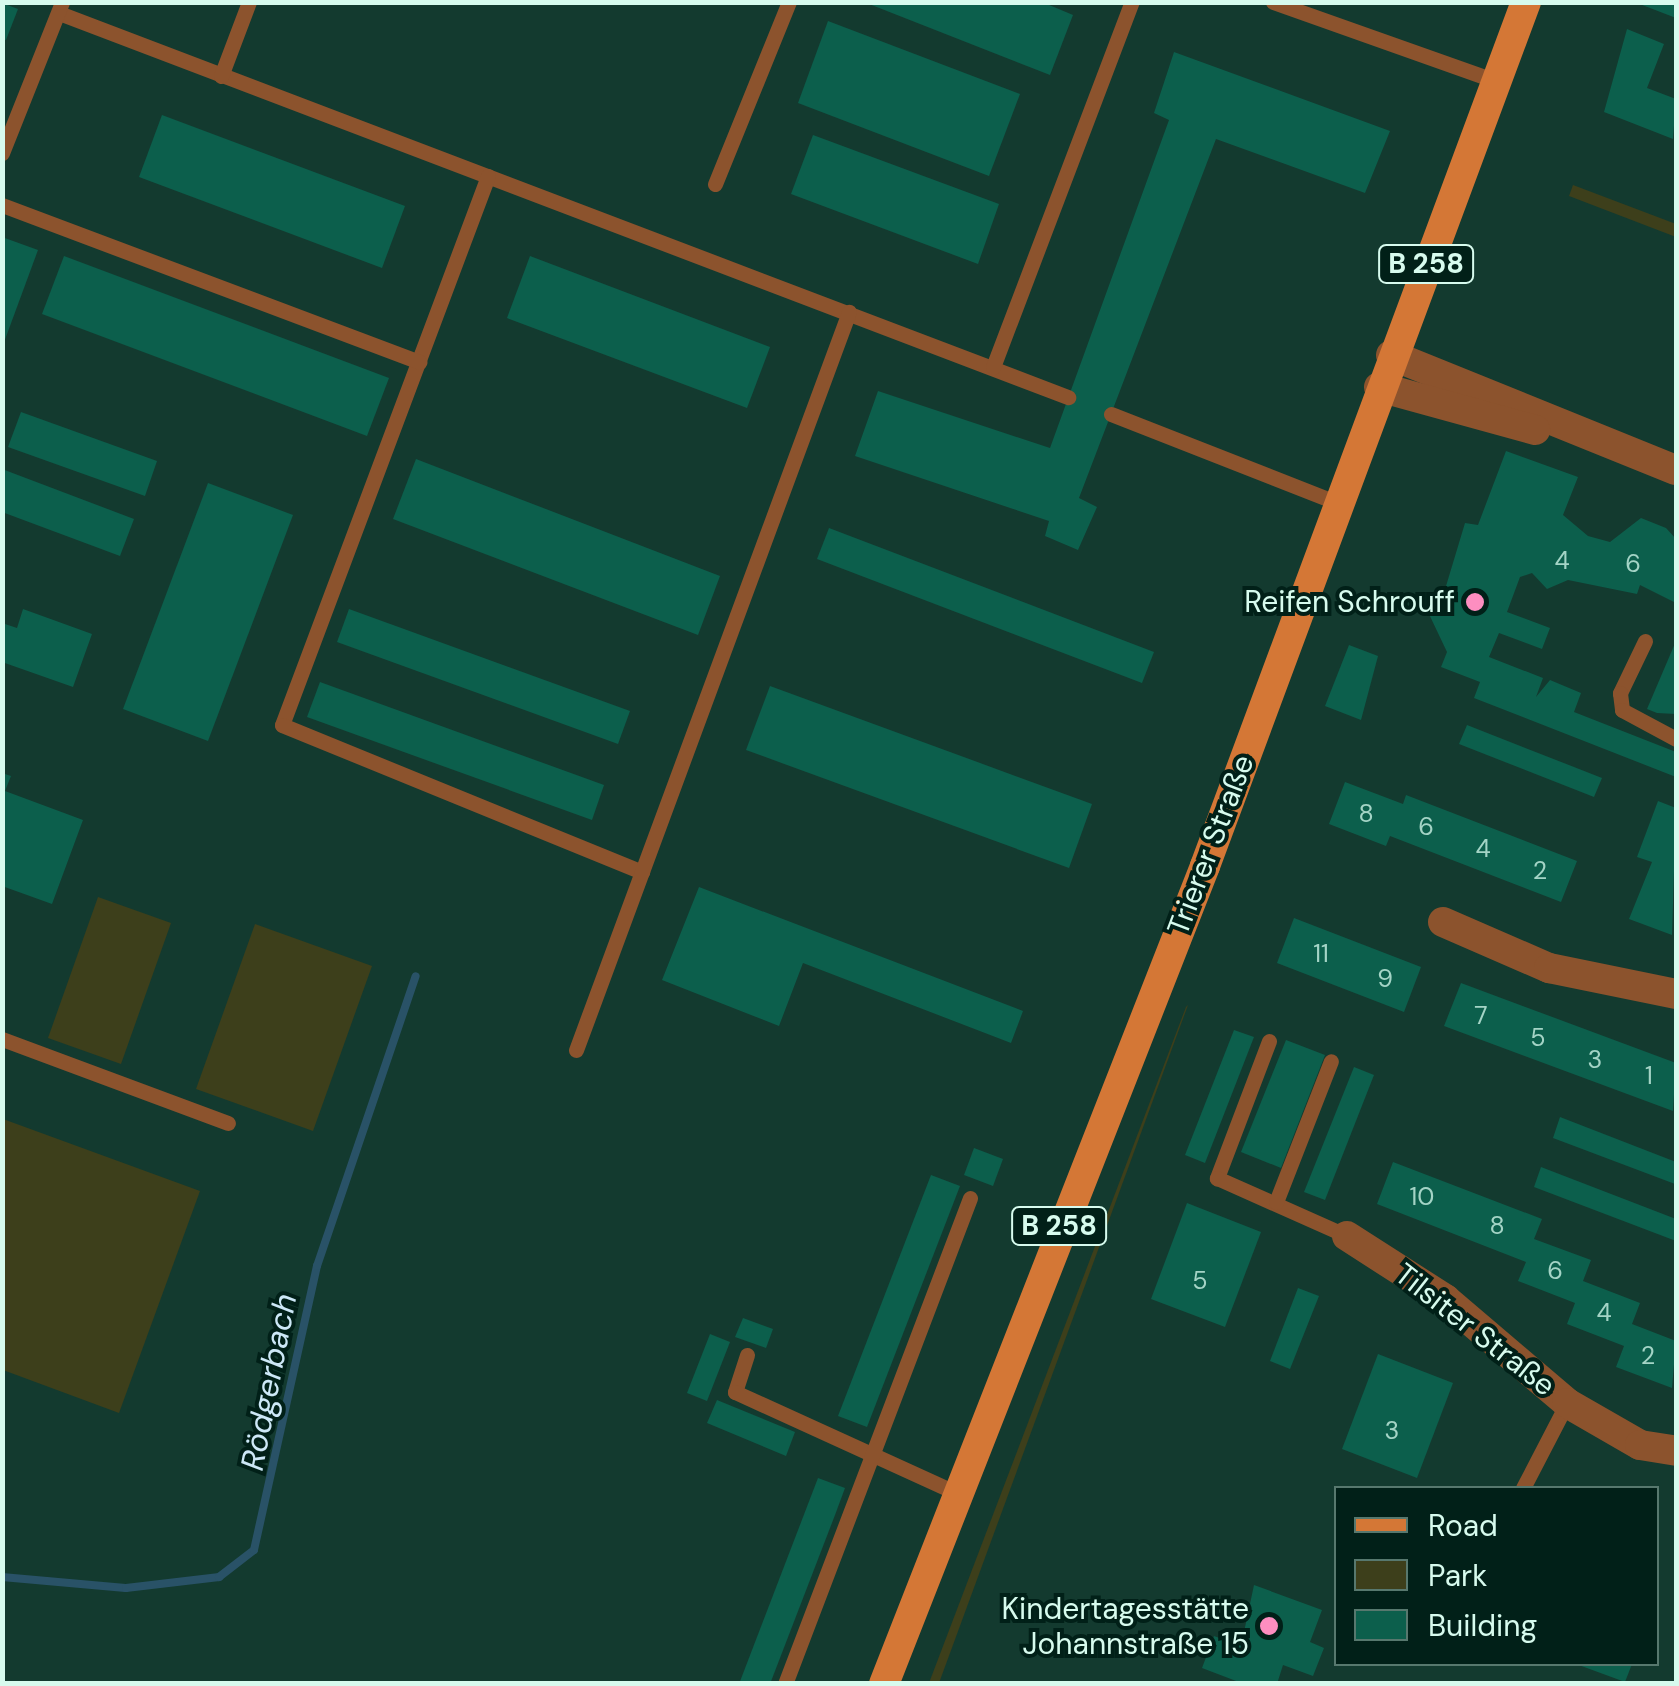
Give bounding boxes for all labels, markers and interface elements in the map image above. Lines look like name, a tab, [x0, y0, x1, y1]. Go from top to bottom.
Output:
road number: B 258	[1376, 241, 1476, 287]
house number: 4	[1554, 546, 1570, 576]
house number: 6	[1625, 549, 1641, 579]
place label: Reifen Schrouff	[1244, 584, 1455, 620]
marker: Reifen Schrouff	[1464, 591, 1486, 613]
street label: Trierer Straße	[1160, 750, 1262, 940]
house number: 8	[1358, 799, 1374, 829]
house number: 6	[1418, 812, 1434, 842]
house number: 4	[1475, 834, 1491, 864]
house number: 2	[1533, 856, 1547, 886]
house number: 11	[1313, 939, 1329, 969]
house number: 9	[1377, 964, 1393, 994]
house number: 7	[1474, 1001, 1488, 1031]
house number: 5	[1530, 1023, 1546, 1053]
house number: 3	[1588, 1045, 1602, 1075]
house number: 1	[1645, 1061, 1653, 1091]
house number: 10	[1410, 1182, 1434, 1212]
road number: B 258	[1009, 1203, 1109, 1249]
house number: 8	[1489, 1211, 1505, 1241]
street label: Tilsiter Straße	[1388, 1256, 1562, 1404]
house number: 6	[1547, 1256, 1563, 1286]
house number: 5	[1192, 1266, 1208, 1296]
water label: Rödgerbach	[233, 1290, 305, 1474]
house number: 4	[1596, 1298, 1612, 1328]
house number: 2	[1641, 1341, 1655, 1371]
house number: 3	[1385, 1416, 1399, 1446]
legend	[1334, 1486, 1659, 1666]
text: Road	[1428, 1506, 1498, 1545]
text: Park	[1428, 1556, 1487, 1595]
place label: Kindertagesstätte Johannstraße 15	[1002, 1591, 1249, 1662]
text: Building	[1428, 1606, 1537, 1645]
marker: Kindertagesstätte Johannstraße 15	[1258, 1615, 1280, 1637]

